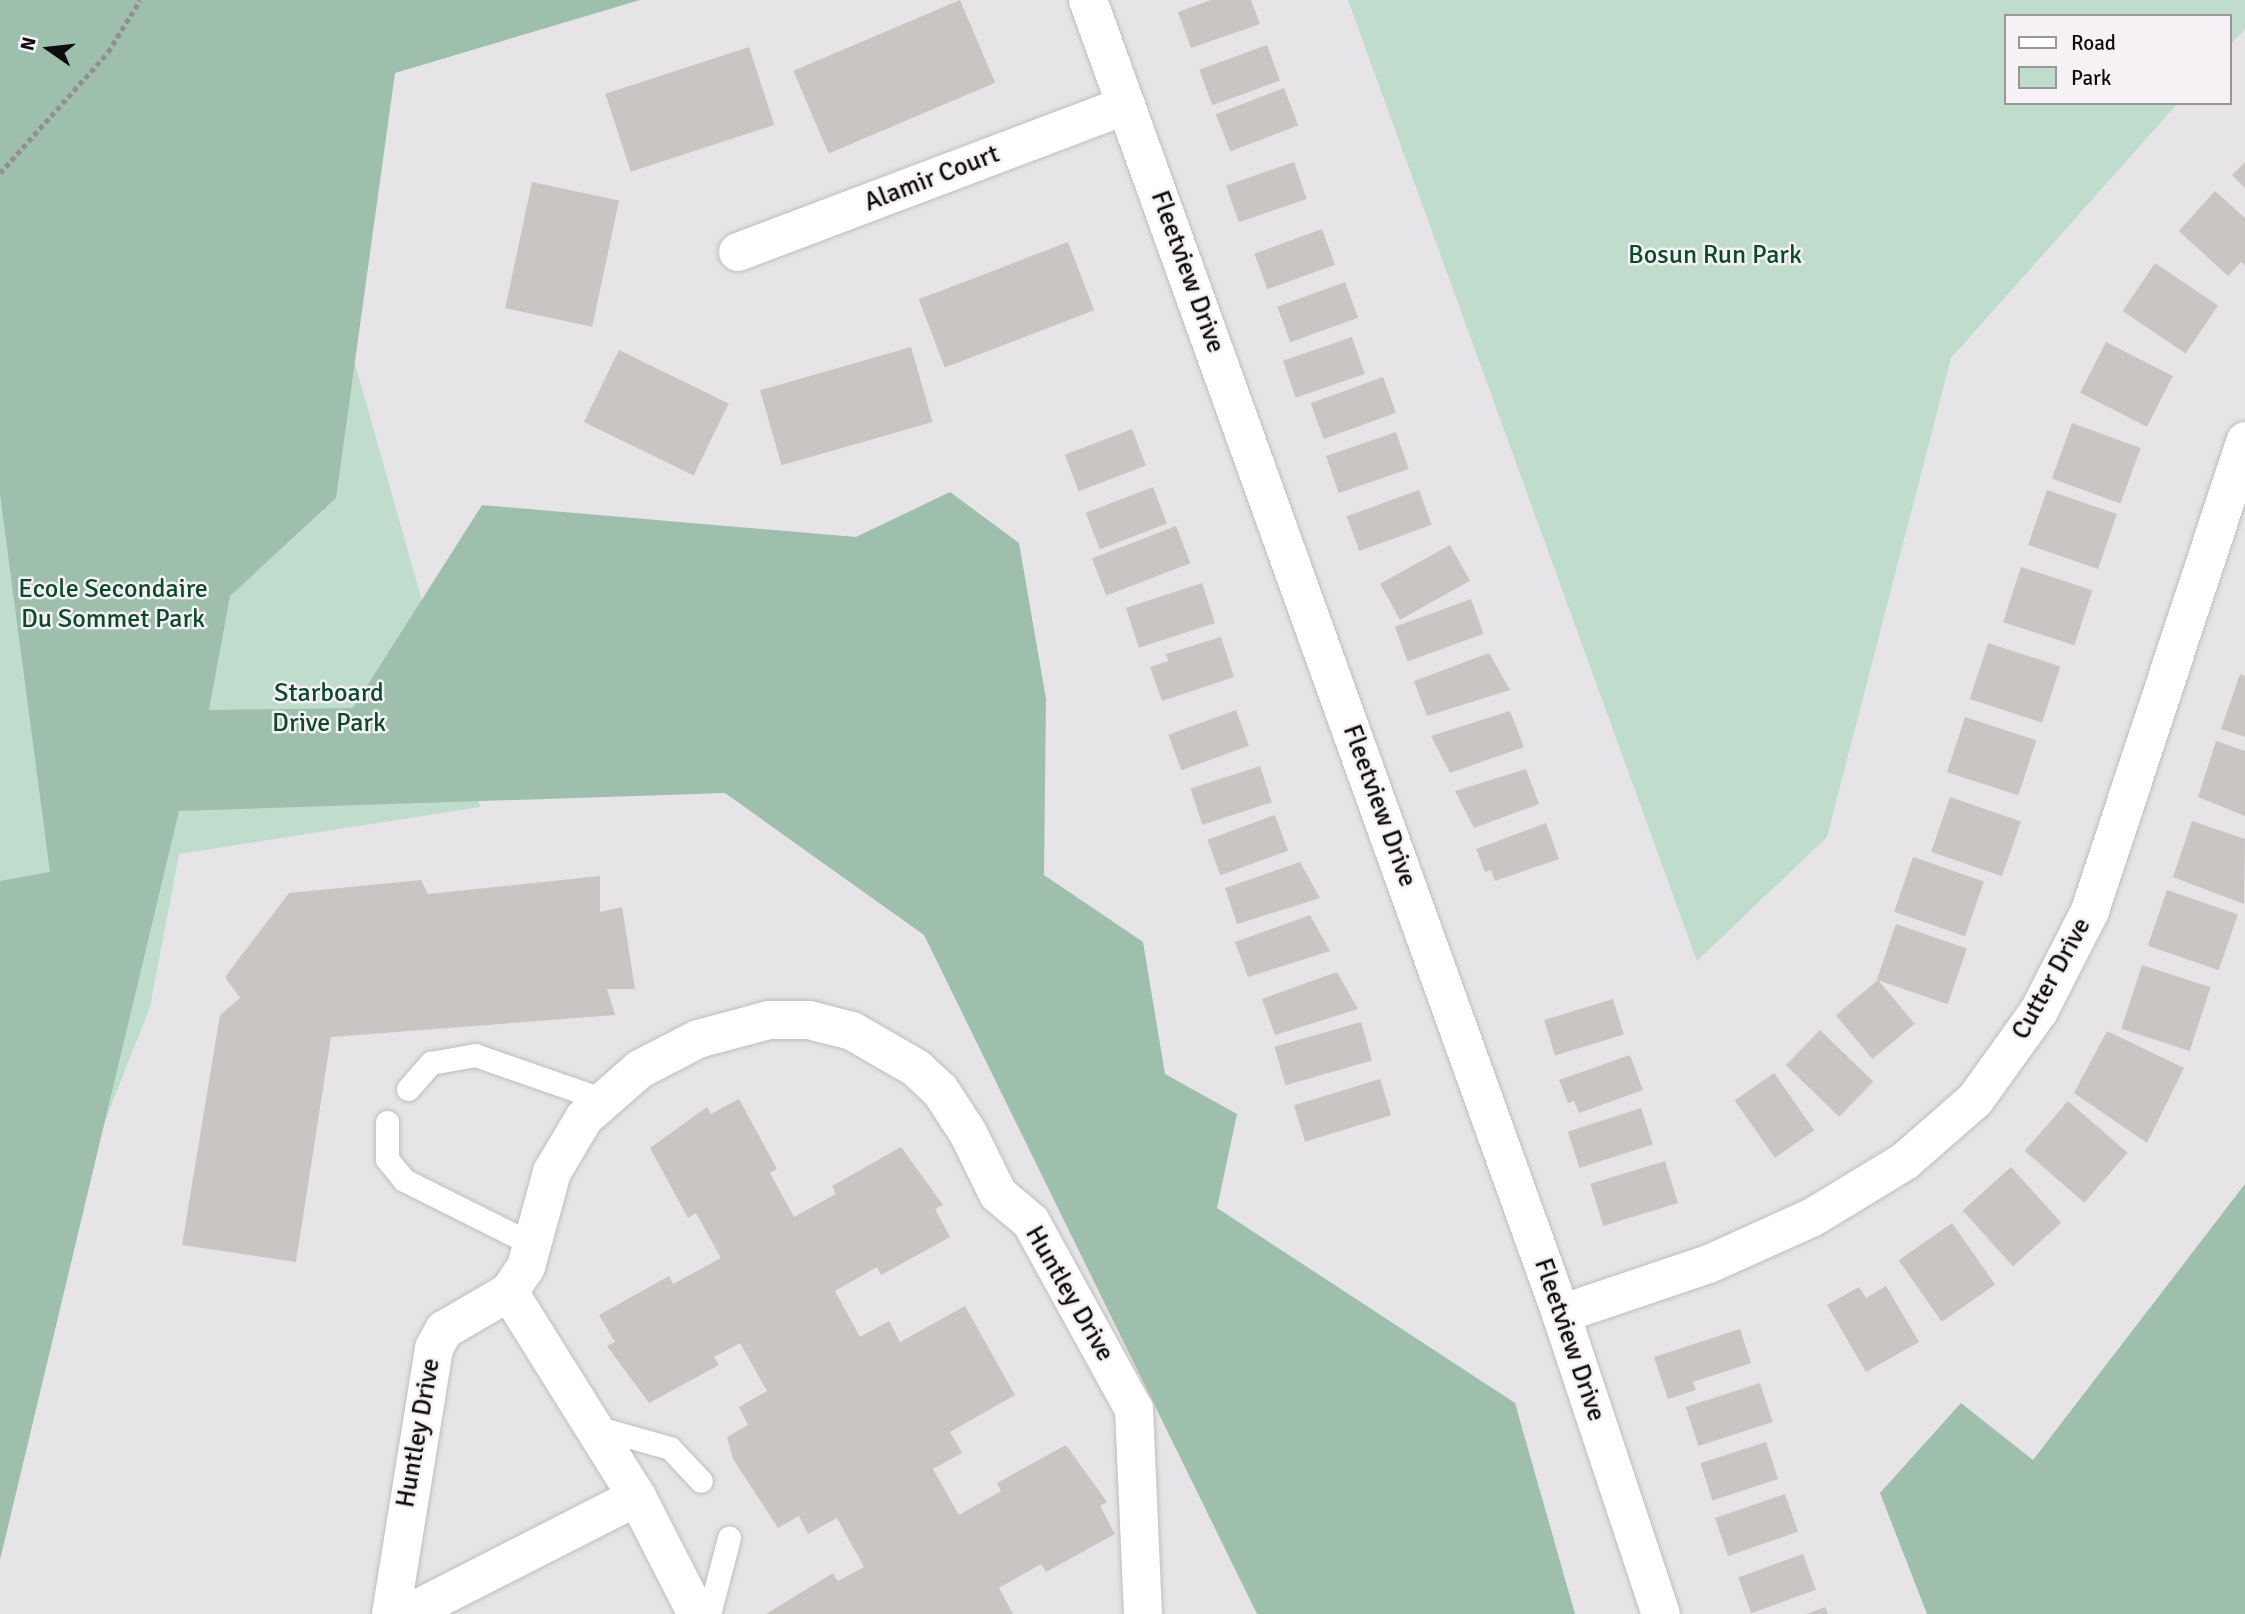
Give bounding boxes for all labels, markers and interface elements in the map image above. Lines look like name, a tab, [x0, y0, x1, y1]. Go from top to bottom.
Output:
north arrow	[14, 14, 84, 84]
legend	[2004, 14, 2231, 105]
text: Road	[2071, 30, 2116, 56]
text: N	[15, 35, 42, 53]
text: Park	[2071, 65, 2111, 91]
street label: Alamir Court	[860, 139, 1004, 219]
street label: Fleetview Drive	[1143, 187, 1231, 357]
park label: Bosun Run Park	[1628, 240, 1802, 272]
park label: Ecole Secondaire Du Sommet Park	[18, 574, 208, 636]
park label: Starboard Drive Park	[272, 678, 386, 740]
street label: Fleetview Drive	[1335, 721, 1423, 891]
street label: Cutter Drive	[2006, 913, 2098, 1045]
street label: Huntley Drive	[1018, 1221, 1120, 1367]
street label: Fleetview Drive	[1527, 1254, 1611, 1426]
street label: Huntley Drive	[391, 1356, 447, 1510]

